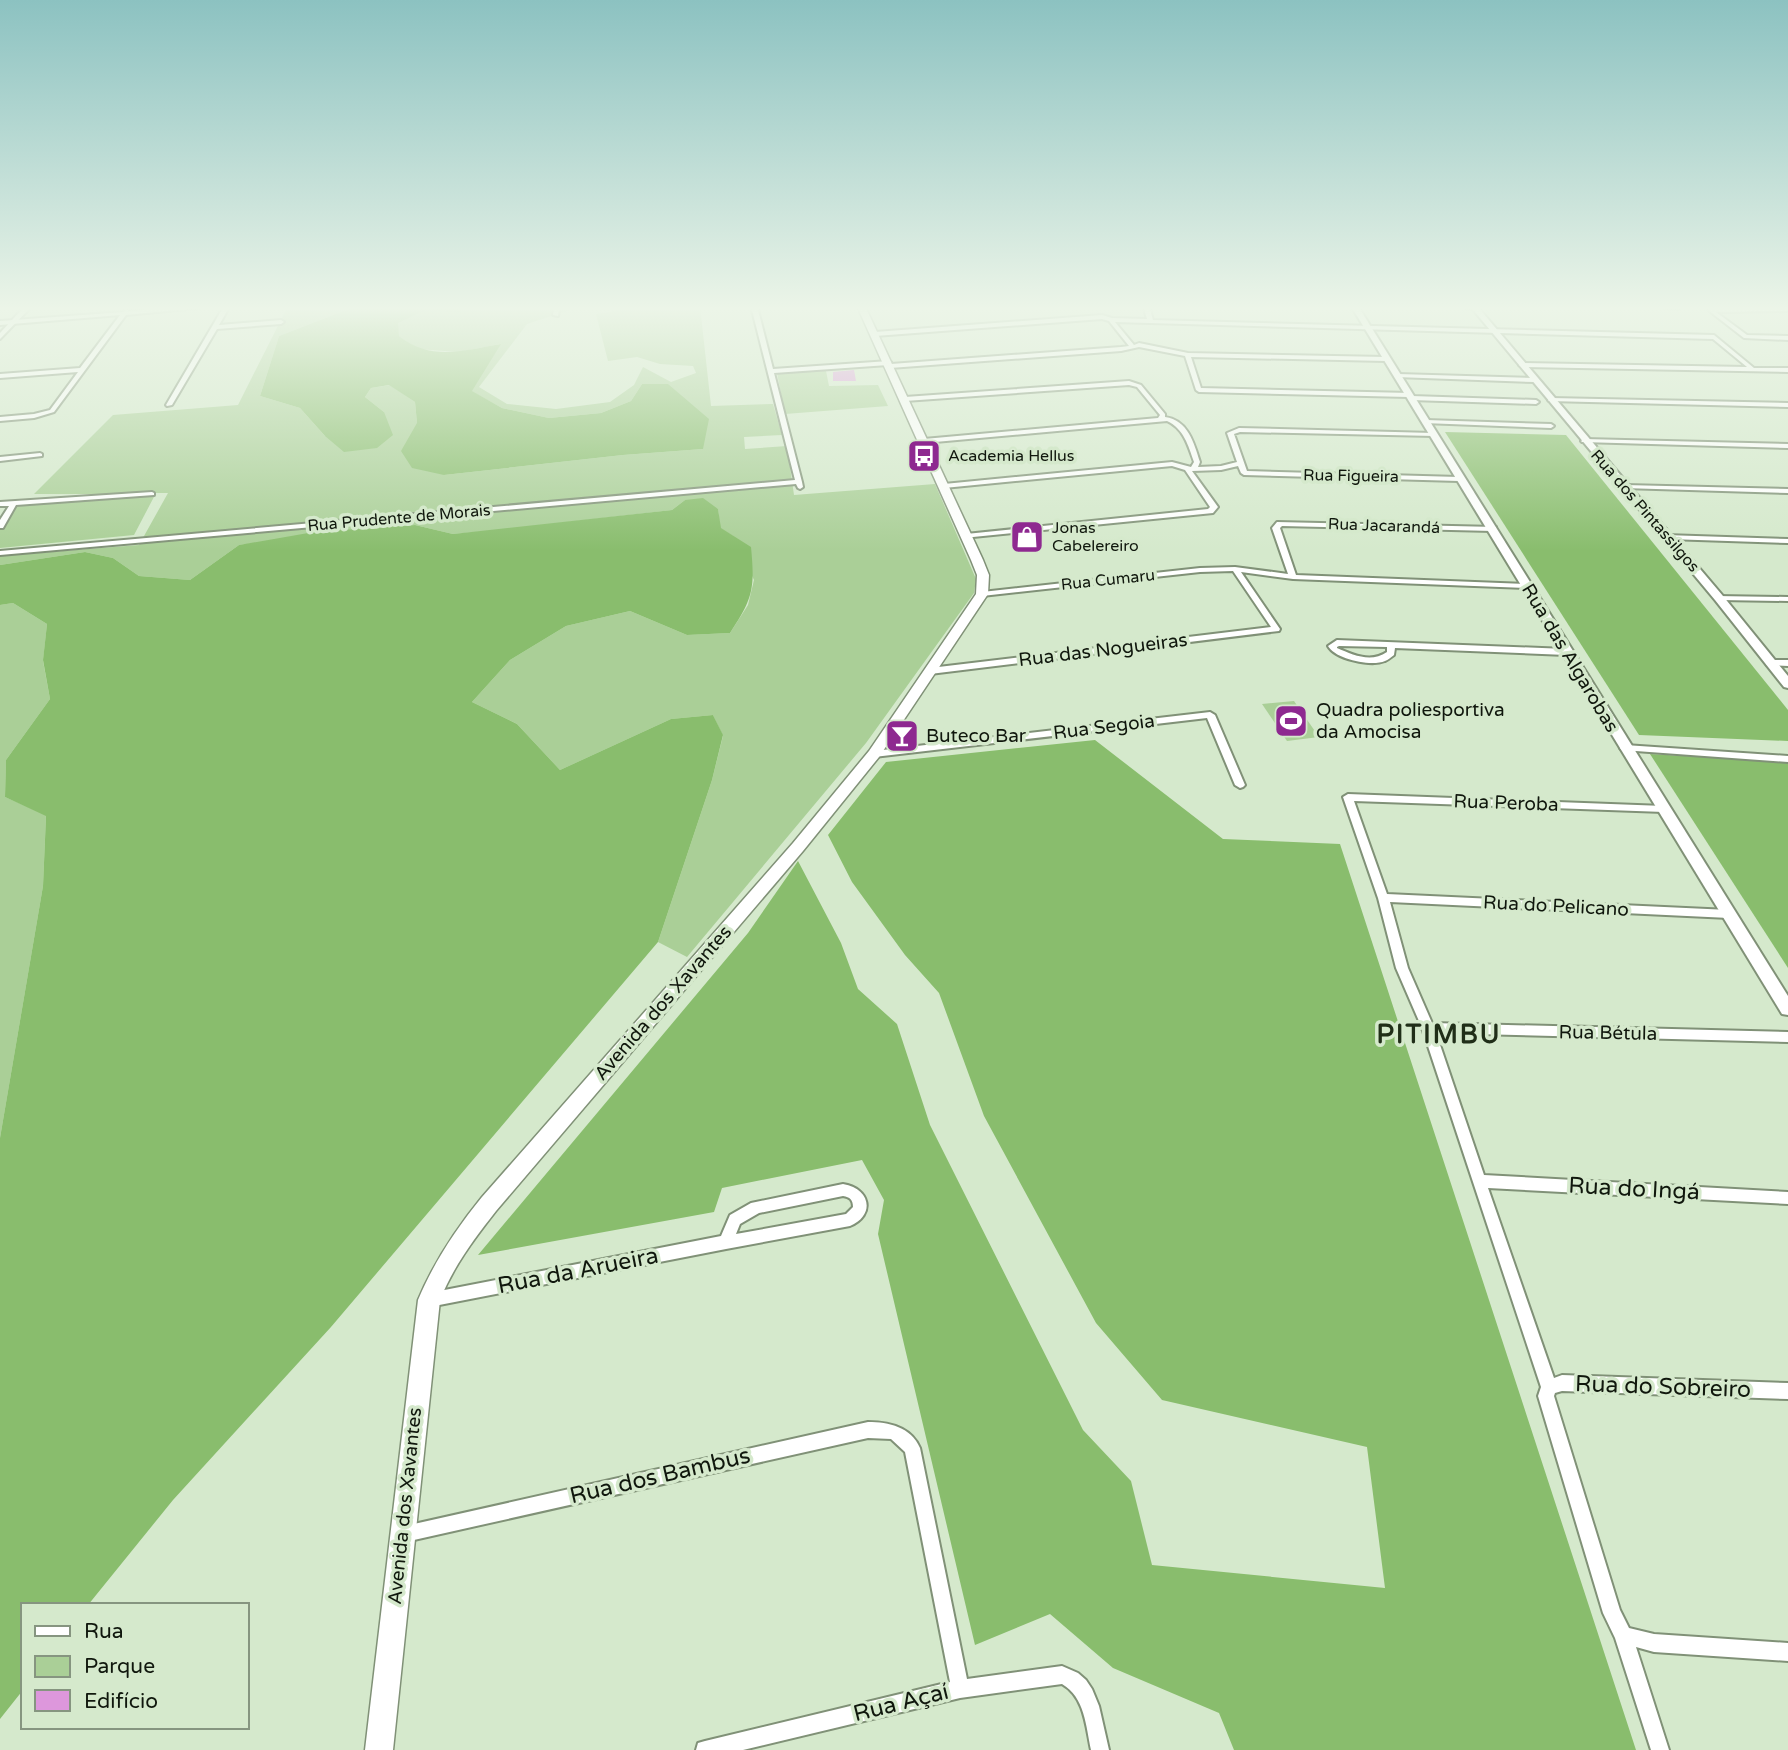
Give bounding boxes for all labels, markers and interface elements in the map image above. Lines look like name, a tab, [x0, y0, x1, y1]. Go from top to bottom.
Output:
bus stop icon: Academia Hellus	[905, 437, 943, 475]
place label: Academia Hellus	[948, 446, 1075, 466]
street label: Rua dos Pintassilgos	[1586, 446, 1704, 576]
street label: Rua Figueira	[1303, 465, 1399, 487]
street label: Rua Prudente de Morais	[307, 500, 491, 536]
street label: Rua Jacarandá	[1328, 514, 1440, 538]
shop icon: Jonas Cabelereiro	[1008, 518, 1046, 556]
place label: Jonas Cabelereiro	[1052, 518, 1139, 556]
street label: Rua Cumaru	[1060, 565, 1156, 595]
street label: Rua das Algarobas	[1517, 580, 1623, 736]
street label: Rua das Nogueiras	[1017, 629, 1189, 671]
place label: Quadra poliesportiva da Amocisa	[1316, 699, 1505, 743]
sports icon: Quadra poliesportiva da Amocisa	[1272, 702, 1310, 740]
street label: Rua Segoia	[1052, 710, 1156, 744]
bar icon: Buteco Bar	[883, 717, 921, 755]
place label: Buteco Bar	[926, 725, 1027, 747]
street label: Rua Peroba	[1453, 790, 1559, 816]
street label: Rua do Pelicano	[1483, 891, 1629, 921]
street label: Avenida dos Xavantes	[590, 921, 736, 1085]
district label: PITIMBU	[1377, 1019, 1501, 1050]
street label: Rua Bétula	[1558, 1021, 1658, 1045]
street label: Rua do Ingá	[1568, 1172, 1700, 1206]
street label: Rua da Arueira	[495, 1242, 661, 1300]
street label: Rua do Sobreiro	[1575, 1370, 1751, 1404]
street label: Avenida dos Xavantes	[384, 1407, 426, 1605]
street label: Rua dos Bambus	[567, 1442, 753, 1510]
legend	[21, 1603, 248, 1729]
text: Rua	[84, 1619, 124, 1644]
text: Parque	[84, 1654, 155, 1679]
street label: Rua Açaí	[851, 1678, 952, 1728]
text: Edifício	[84, 1689, 158, 1714]

